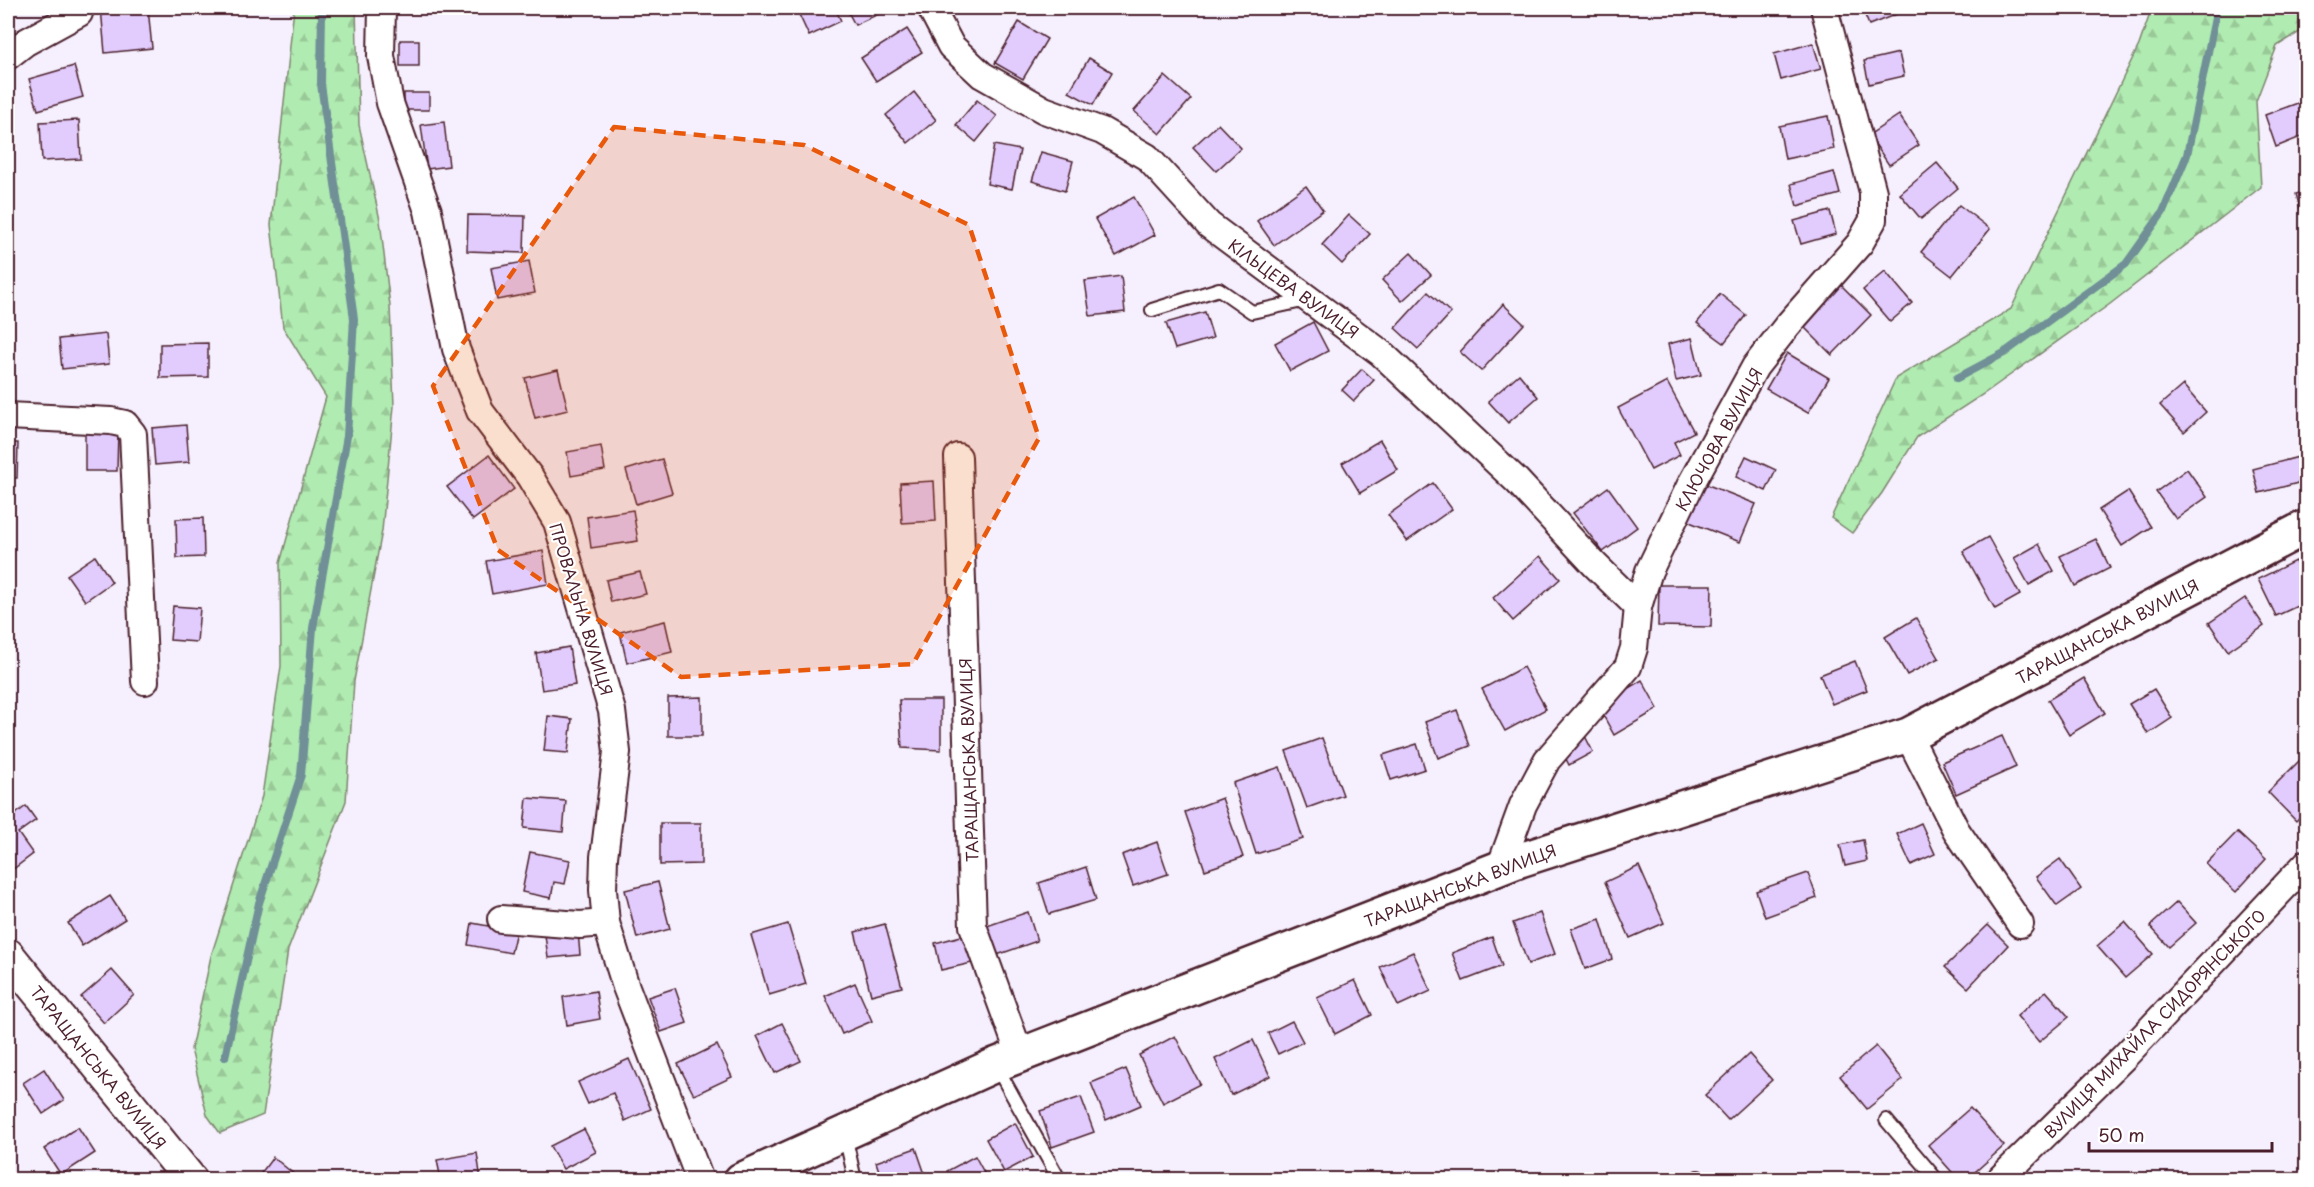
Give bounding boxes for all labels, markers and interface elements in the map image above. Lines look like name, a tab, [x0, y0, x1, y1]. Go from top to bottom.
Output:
street label: КІЛЬЦЕВА ВУЛИЦЯ	[1224, 232, 1364, 344]
street label: КЛЮЧОВА ВУЛИЦЯ	[1669, 363, 1767, 515]
street label: ПРОВАЛЬНА ВУЛИЦЯ	[544, 520, 620, 698]
street label: ТАРАЩАНСЬКА ВУЛИЦЯ	[2011, 573, 2203, 689]
street label: ТАРАЩАНСЬКА ВУЛИЦЯ	[952, 658, 984, 862]
street label: ТАРАЩАНСЬКА ВУЛИЦЯ	[1360, 837, 1560, 933]
street label: ВУЛИЦЯ МИХАЙЛА СИДОРЯНСЬКОГО	[2038, 903, 2270, 1143]
street label: ТАРАЩАНСЬКА ВУЛИЦЯ	[25, 980, 173, 1154]
scale bar	[2089, 1115, 2272, 1153]
text: 50 m	[2098, 1121, 2145, 1148]

